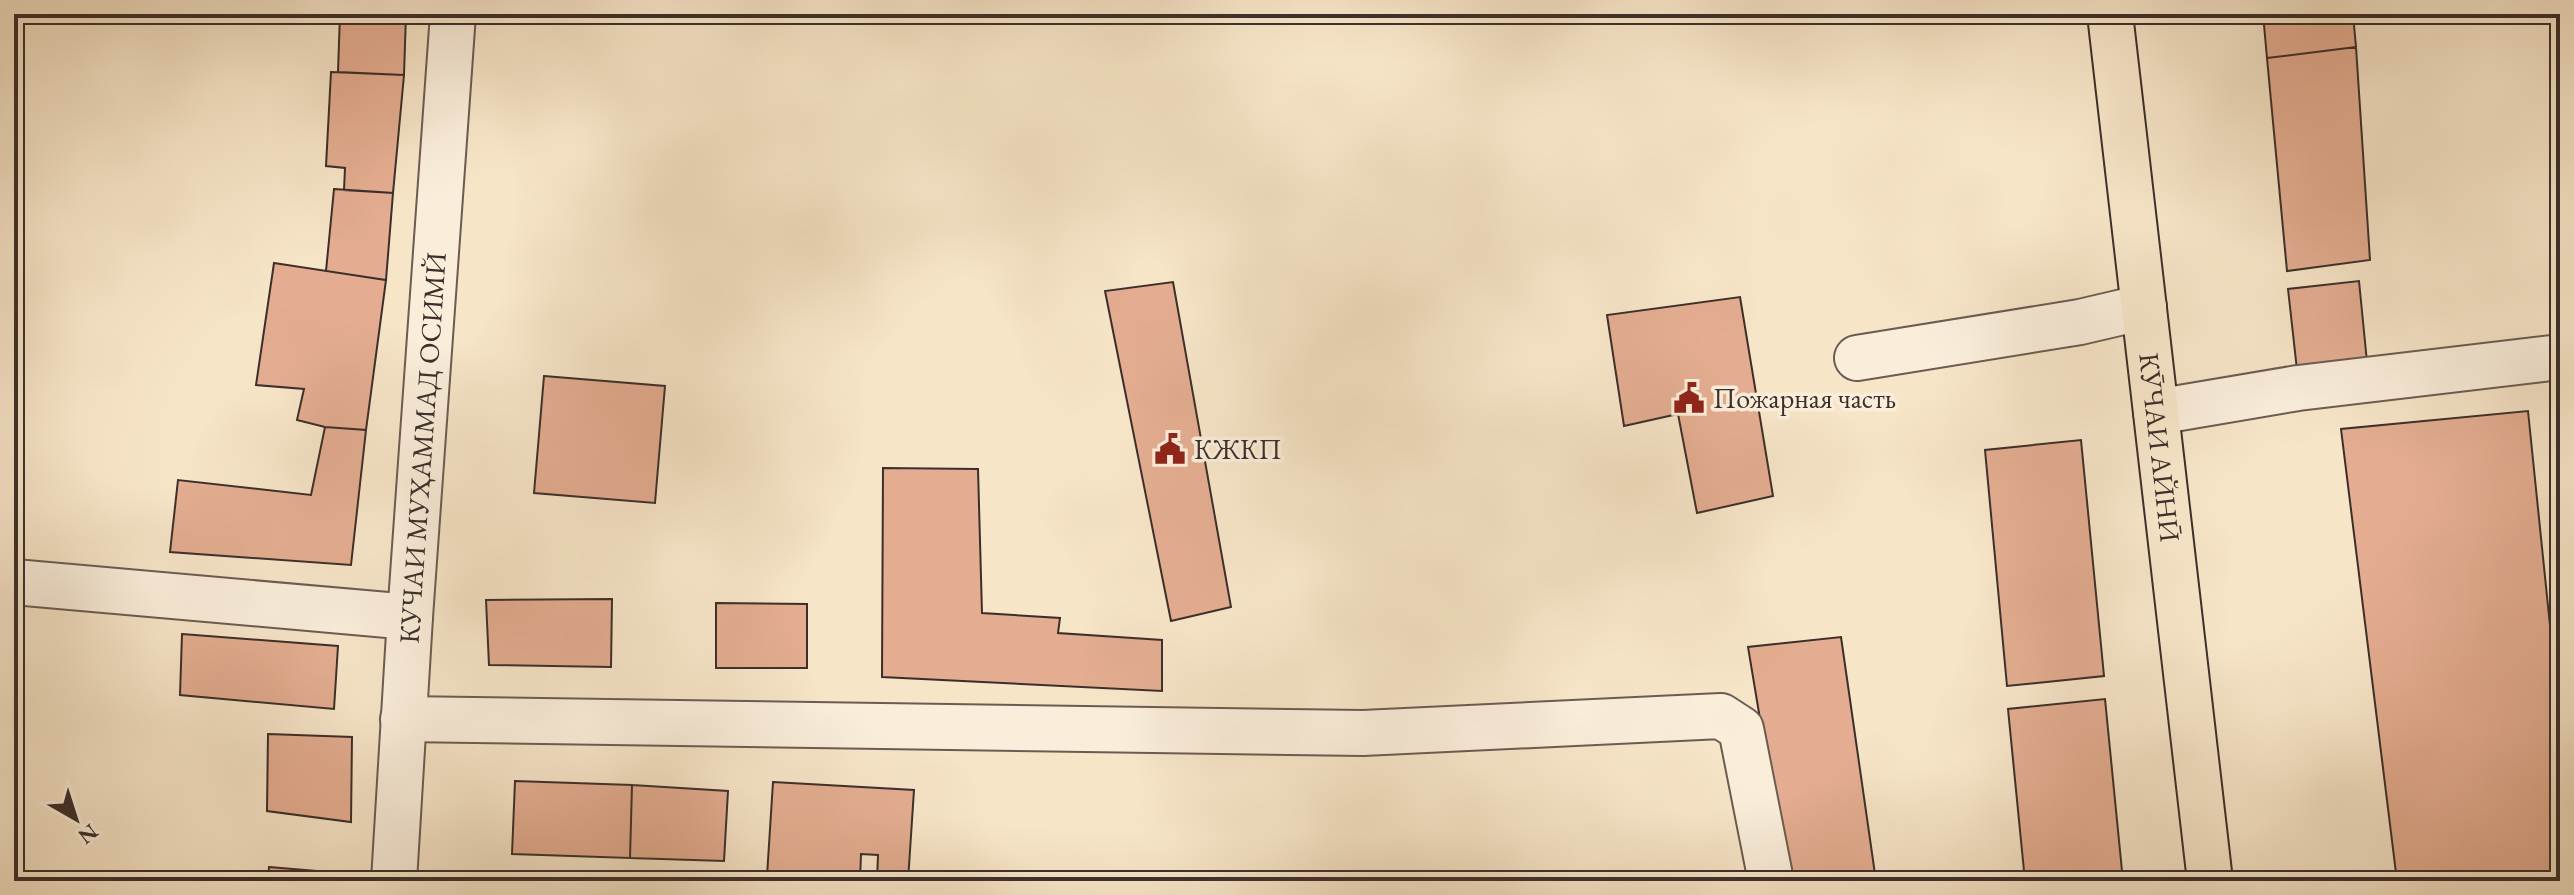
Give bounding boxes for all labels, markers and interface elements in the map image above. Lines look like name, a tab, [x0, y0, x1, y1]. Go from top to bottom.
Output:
street label: КУЧАИ МУҲАММАД ОСИМЙ	[390, 251, 454, 644]
street label: КӮЧАИ АЙНӢ	[2131, 351, 2189, 544]
place label: Пожарная часть	[1713, 380, 1896, 416]
public building icon: Пожарная часть	[1672, 381, 1706, 415]
place label: КЖКП	[1194, 431, 1282, 467]
public building icon: КЖКП	[1153, 432, 1187, 466]
north arrow	[36, 779, 116, 859]
text: N	[72, 817, 104, 851]

